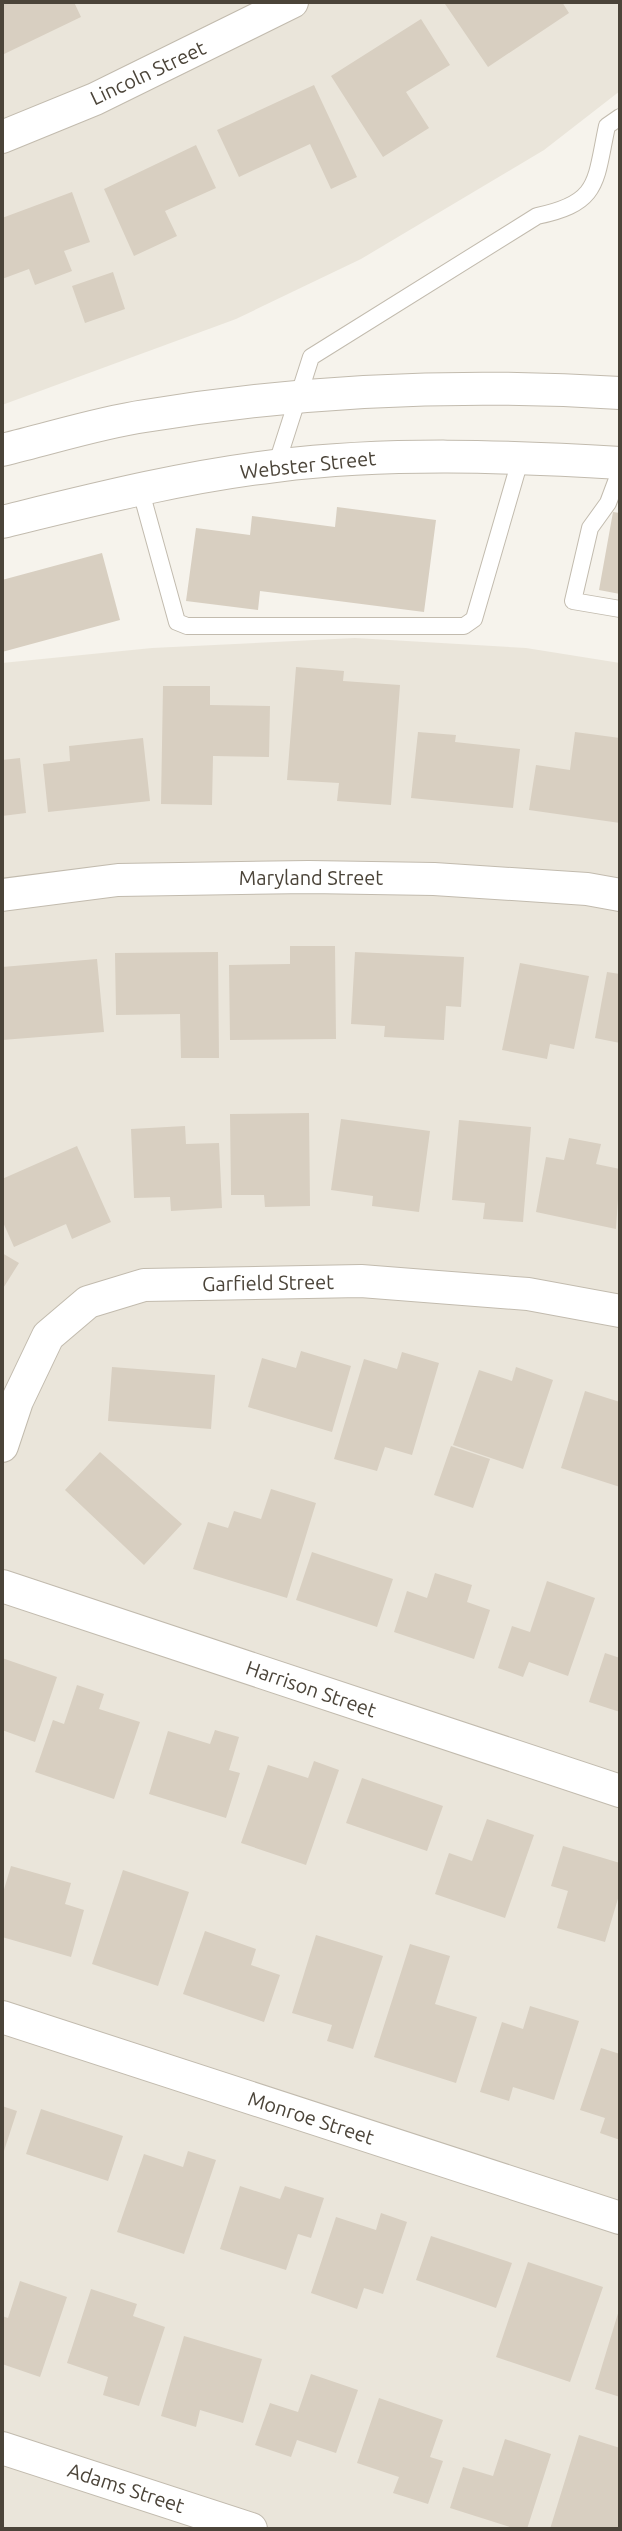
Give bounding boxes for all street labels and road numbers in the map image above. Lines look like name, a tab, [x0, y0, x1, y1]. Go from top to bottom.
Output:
street label: Lincoln Street	[87, 36, 209, 109]
street label: Webster Street	[239, 446, 377, 483]
street label: Maryland Street	[239, 866, 383, 889]
street label: Garfield Street	[202, 1270, 334, 1295]
street label: Harrison Street	[243, 1655, 380, 1722]
street label: Monroe Street	[245, 2086, 377, 2149]
street label: Adams Street	[65, 2458, 188, 2517]

